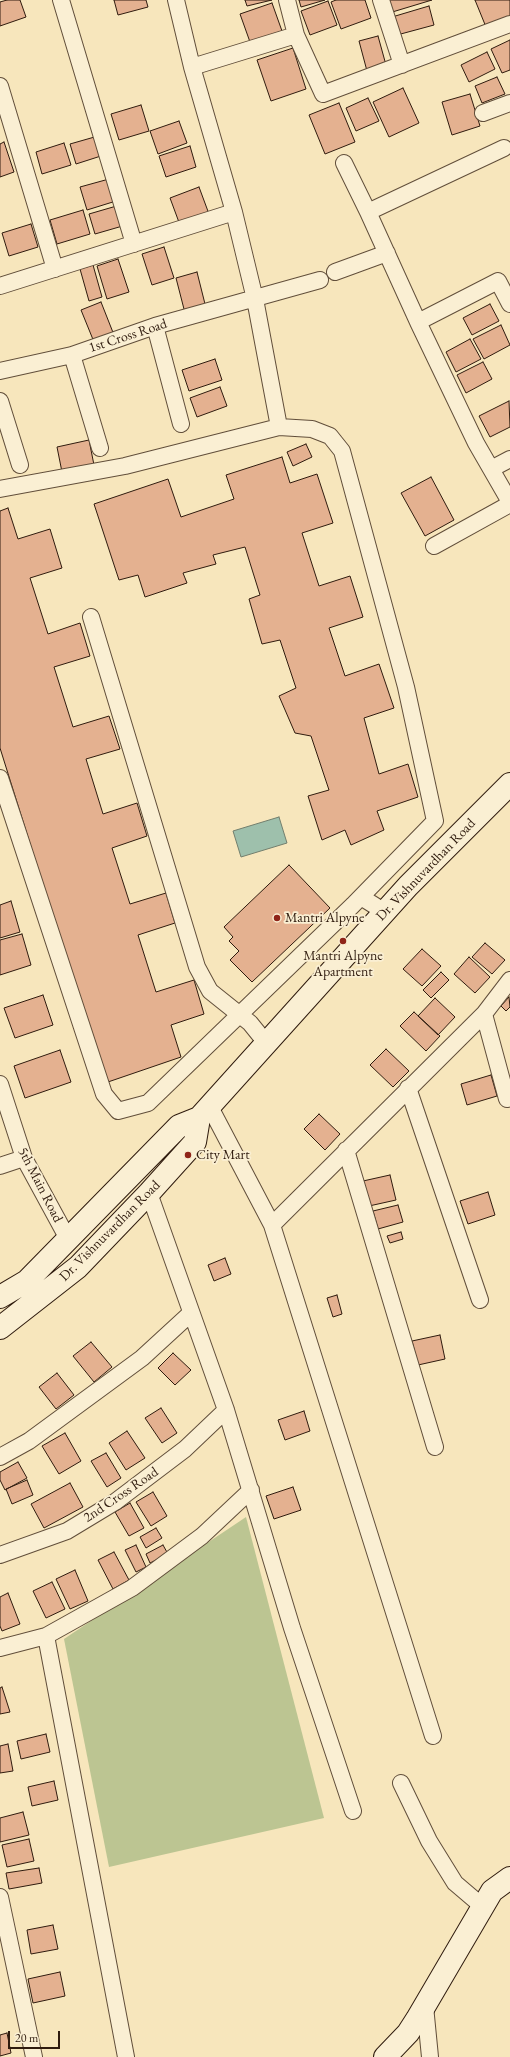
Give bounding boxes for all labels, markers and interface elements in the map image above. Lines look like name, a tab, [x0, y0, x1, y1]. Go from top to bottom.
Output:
street label: 1st Cross Road	[87, 315, 169, 357]
street label: Dr. Vishnuvardhan Road	[373, 815, 479, 925]
place label: Mantri Alpyne	[285, 910, 365, 926]
marker: Mantri Alpyne	[272, 913, 282, 923]
marker: Mantri Alpyne Apartment	[338, 936, 348, 946]
place label: Mantri Alpyne Apartment	[303, 948, 383, 980]
street label: 5th Main Road	[14, 1145, 66, 1225]
place label: City Mart	[196, 1147, 250, 1163]
marker: City Mart	[183, 1150, 193, 1160]
street label: Dr. Vishnuvardhan Road	[56, 1177, 164, 1285]
street label: 2nd Cross Road	[80, 1464, 162, 1526]
scale bar	[10, 2023, 62, 2049]
text: 20 m	[15, 2030, 38, 2046]

